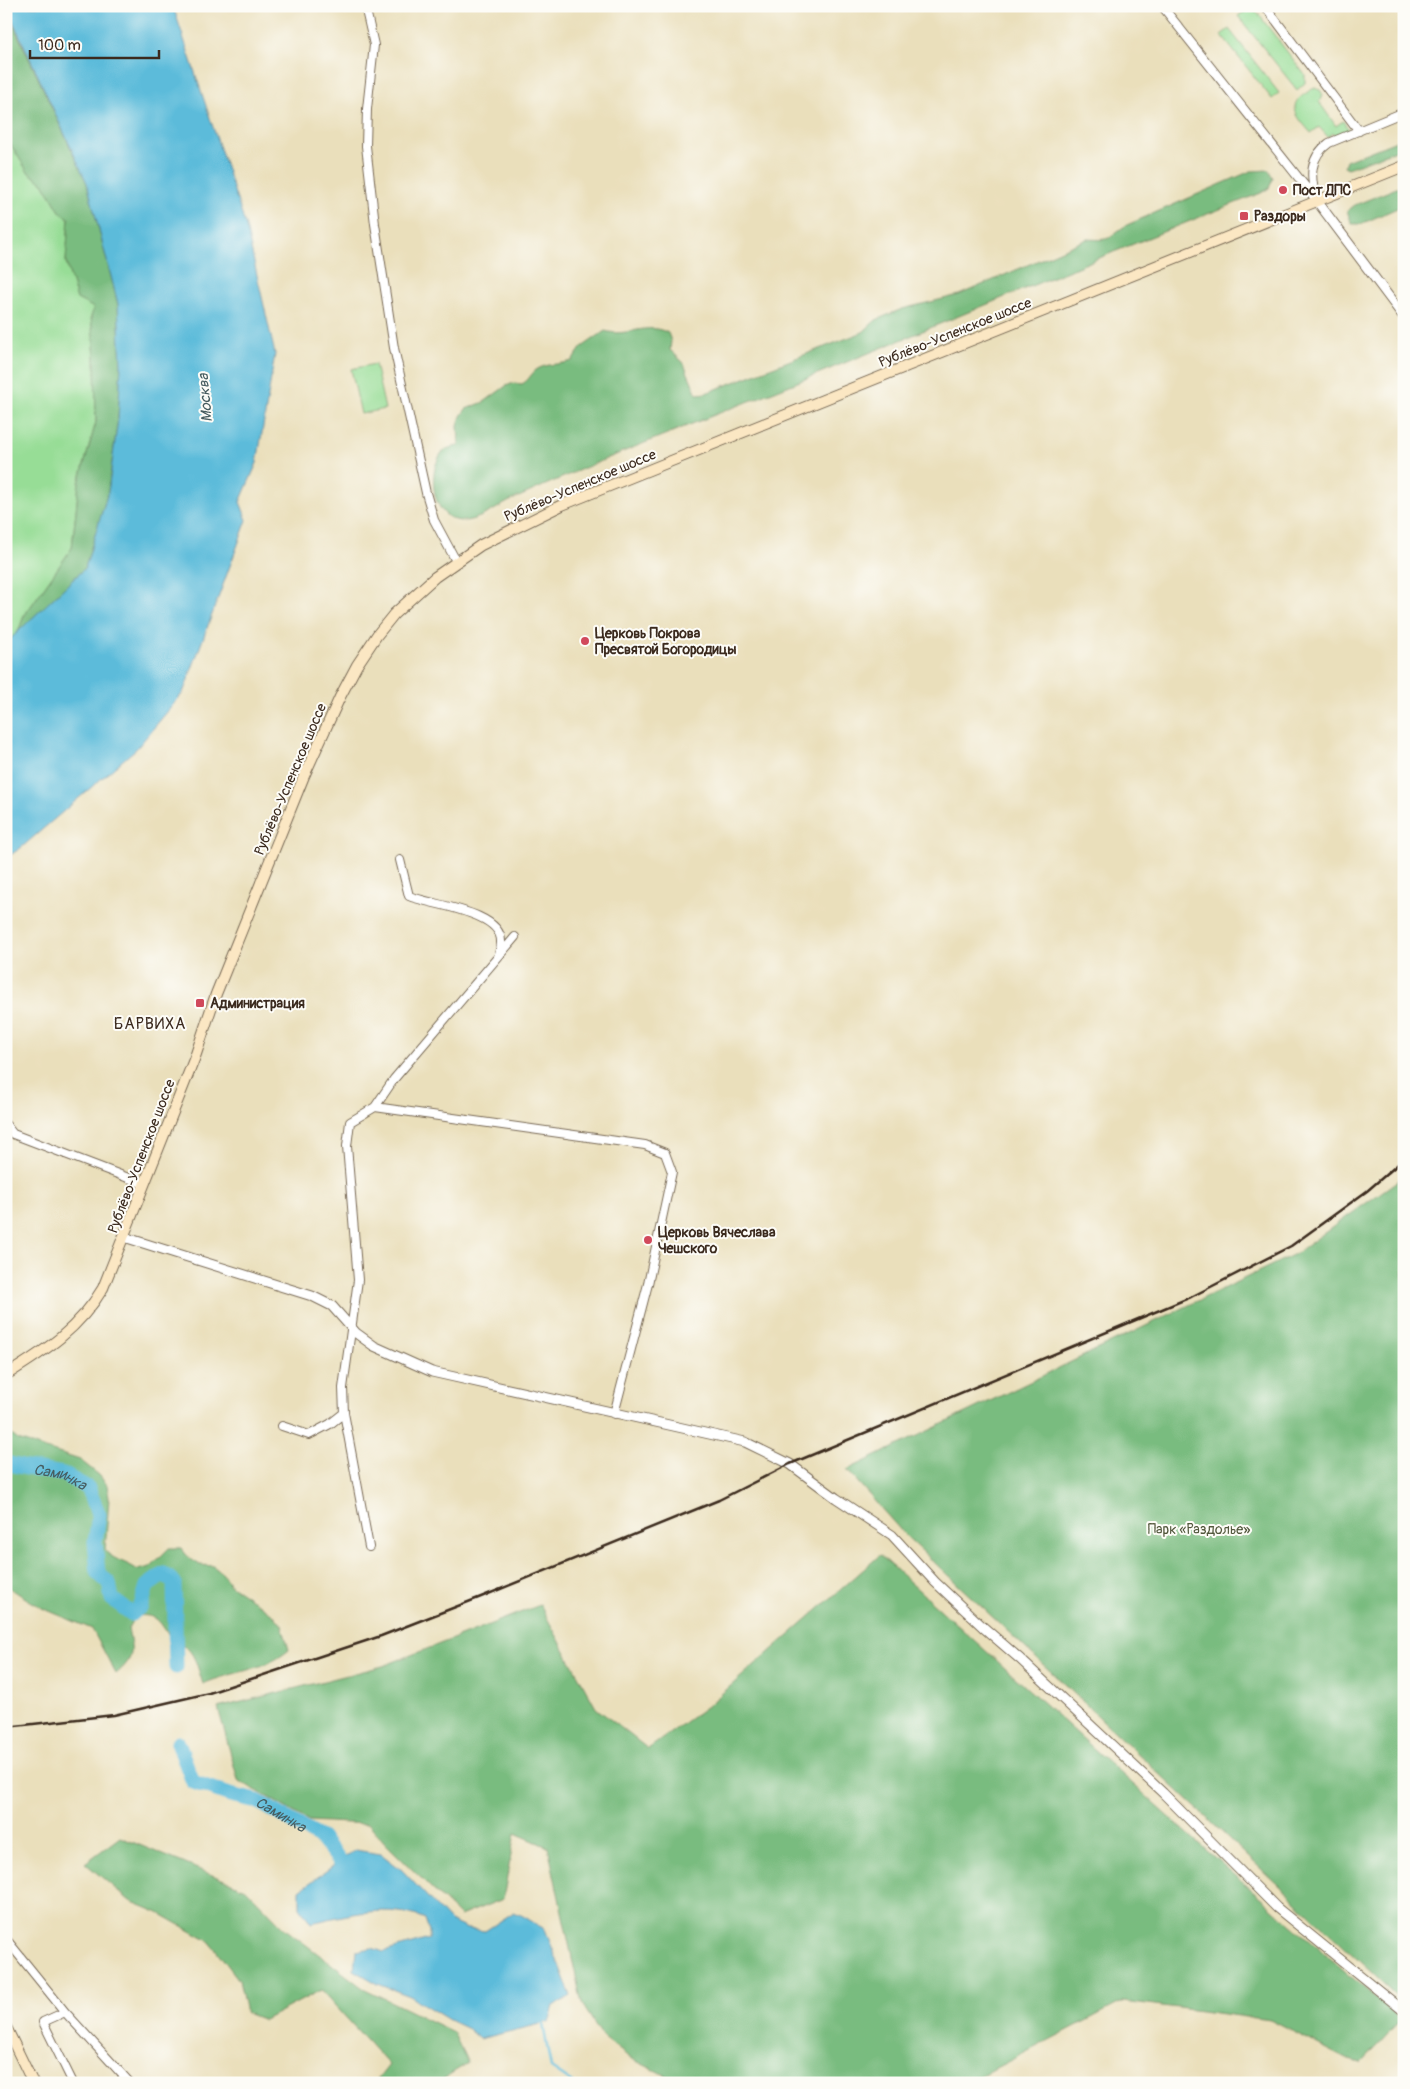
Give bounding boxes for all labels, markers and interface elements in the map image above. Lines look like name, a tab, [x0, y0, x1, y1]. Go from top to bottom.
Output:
scale bar	[30, 28, 159, 60]
text: 100 m	[38, 36, 81, 55]
place label: Пост ДПС	[1293, 182, 1352, 199]
marker: Пост ДПС	[1277, 184, 1289, 196]
place label: Раздоры	[1254, 208, 1306, 225]
marker: Раздоры	[1238, 210, 1250, 222]
street label: Рублёво-Успенское шоссе	[876, 294, 1034, 371]
water label: Москва	[194, 372, 217, 423]
street label: Рублёво-Успенское шоссе	[502, 446, 659, 525]
place label: Церковь Покрова Пресвятой Богородицы	[595, 625, 737, 658]
marker: Церковь Покрова Пресвятой Богородицы	[579, 635, 591, 647]
street label: Рублёво-Успенское шоссе	[251, 701, 330, 858]
place label: Администрация	[210, 995, 305, 1012]
marker: Администрация	[194, 997, 206, 1009]
district label: БАРВИХА	[114, 1014, 186, 1034]
street label: Рублёво-Успенское шоссе	[104, 1077, 179, 1235]
place label: Церковь Вячеслава Чешского	[658, 1224, 776, 1257]
marker: Церковь Вячеслава Чешского	[642, 1234, 654, 1246]
water label: Саминка	[32, 1460, 90, 1496]
park label: Парк «Раздолье»	[1148, 1521, 1250, 1538]
water label: Саминка	[252, 1793, 310, 1838]

